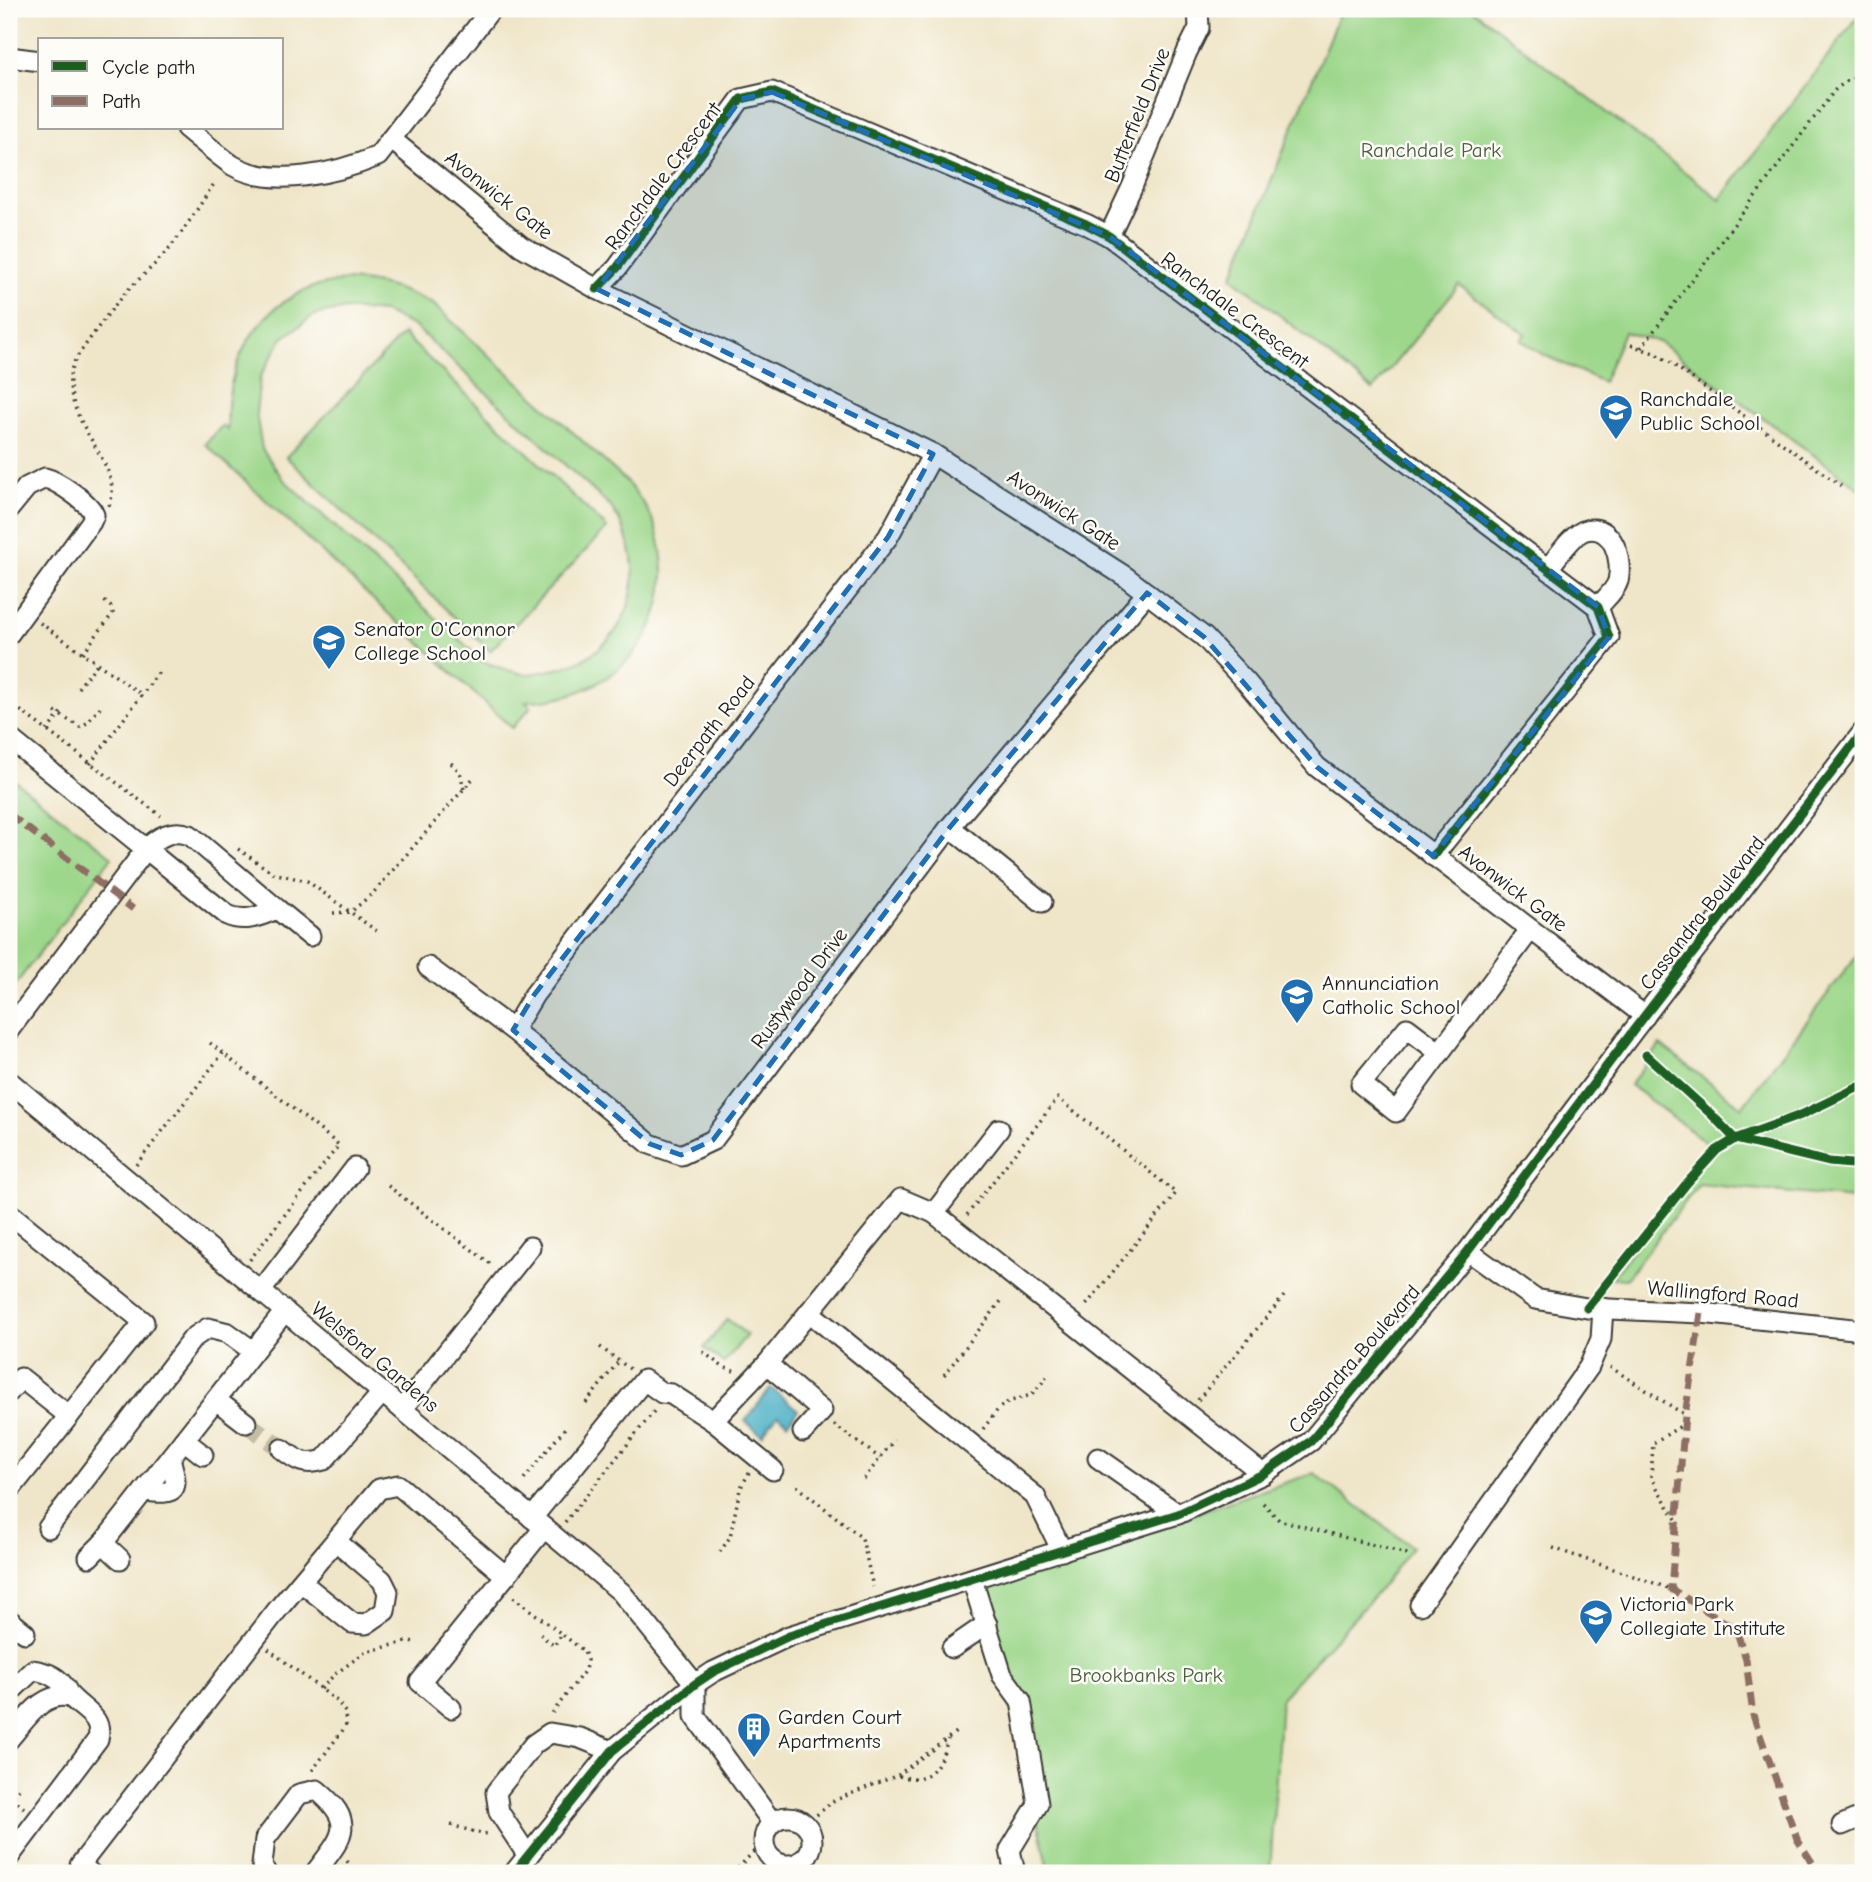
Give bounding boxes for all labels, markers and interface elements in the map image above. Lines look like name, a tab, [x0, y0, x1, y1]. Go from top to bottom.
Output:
legend	[38, 38, 284, 130]
street label: Butterfield Drive	[1099, 44, 1175, 186]
text: Cycle path	[102, 55, 195, 79]
text: Path	[102, 89, 141, 113]
street label: Ranchdale Crescent	[600, 97, 727, 254]
park label: Ranchdale Park	[1361, 138, 1501, 162]
street label: Avonwick Gate	[441, 146, 557, 244]
street label: Ranchdale Crescent	[1157, 247, 1314, 374]
place label: Ranchdale Public School	[1640, 387, 1760, 435]
school or university icon: Ranchdale Public School	[1597, 392, 1635, 441]
street label: Avonwick Gate	[1003, 465, 1125, 555]
place label: Senator O'Connor College School	[354, 617, 515, 665]
school or university icon: Senator O'Connor College School	[310, 622, 348, 671]
street label: Deerpath Road	[658, 671, 760, 791]
street label: Cassandra Boulevard	[1635, 831, 1769, 995]
street label: Avonwick Gate	[1454, 839, 1572, 937]
street label: Rustywood Drive	[746, 923, 852, 1053]
place label: Annunciation Catholic School	[1322, 971, 1460, 1019]
school or university icon: Annunciation Catholic School	[1278, 976, 1316, 1025]
street label: Wallingford Road	[1646, 1275, 1800, 1313]
street label: Cassandra Boulevard	[1283, 1280, 1425, 1438]
street label: Welsford Gardens	[306, 1297, 444, 1417]
place label: Victoria Park Collegiate Institute	[1620, 1592, 1785, 1640]
school or university icon: Victoria Park Collegiate Institute	[1577, 1597, 1615, 1646]
park label: Brookbanks Park	[1069, 1663, 1223, 1687]
place label: Garden Court Apartments	[778, 1705, 902, 1753]
building icon: Garden Court Apartments	[735, 1710, 773, 1759]

